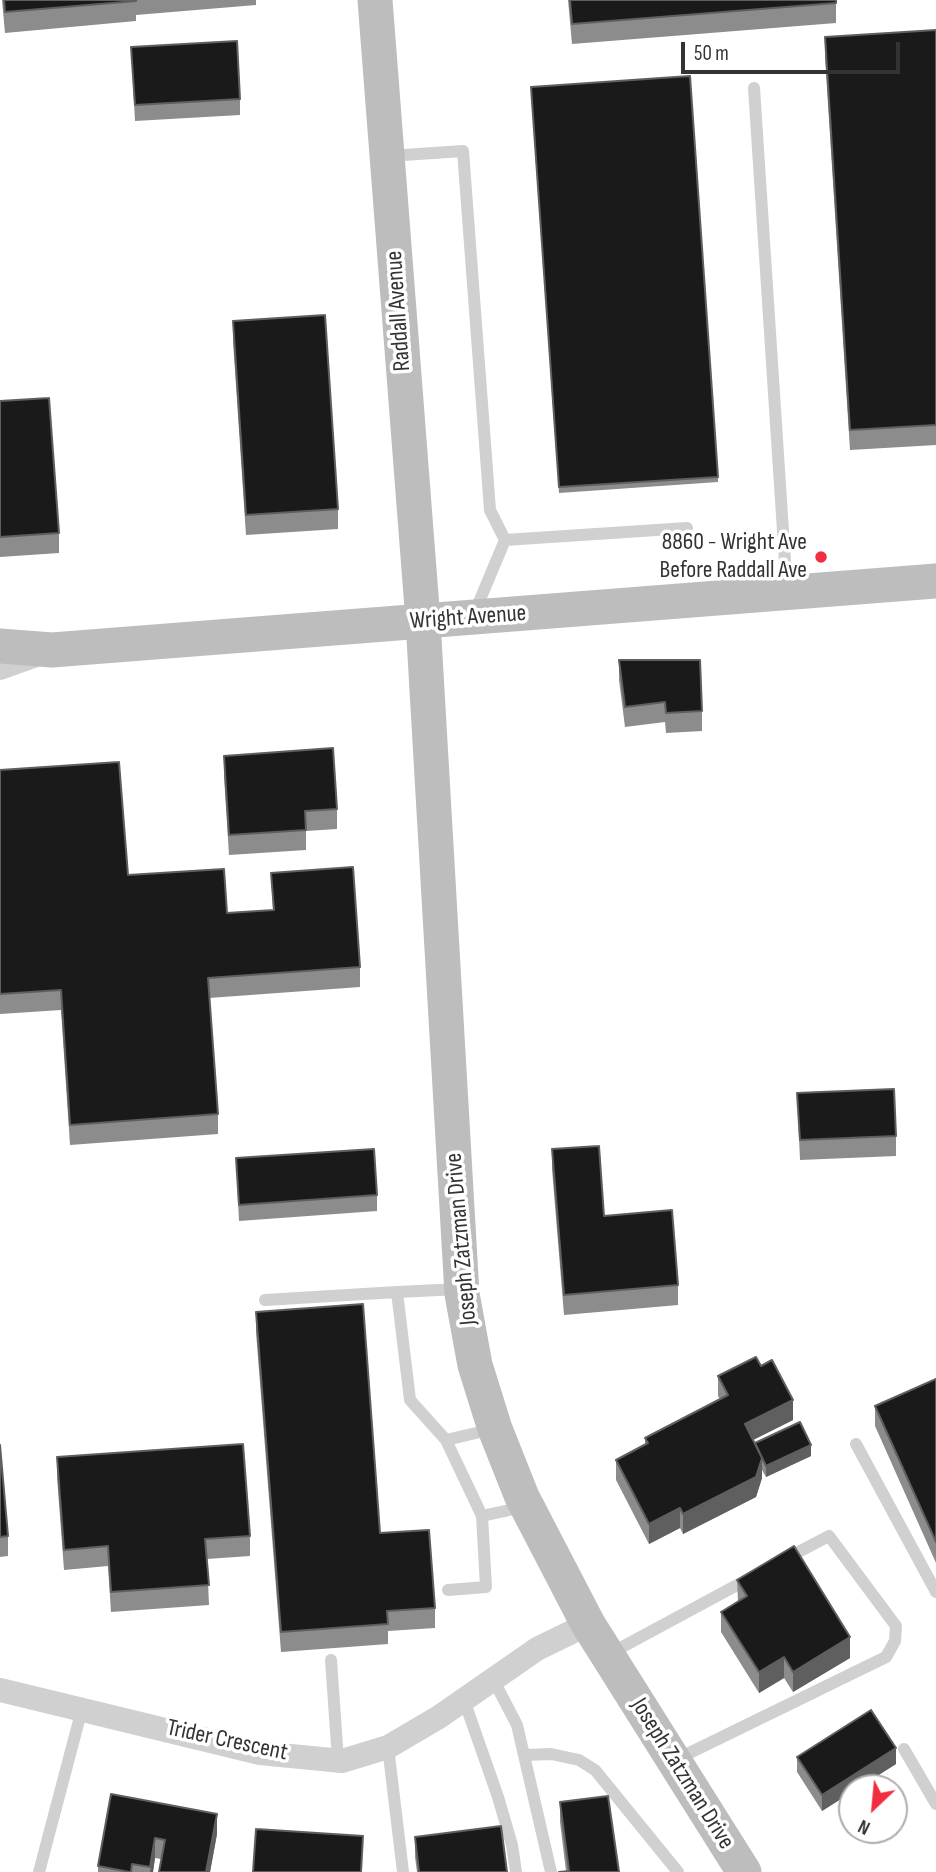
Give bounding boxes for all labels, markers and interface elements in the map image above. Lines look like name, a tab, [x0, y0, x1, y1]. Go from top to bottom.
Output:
scale bar	[684, 28, 903, 72]
text: 50 m	[694, 41, 729, 66]
street label: Raddall Avenue	[380, 250, 418, 372]
place label: 8860 - Wright Ave Before Raddall Ave	[660, 529, 807, 585]
marker: 8860 - Wright Ave Before Raddall Ave	[813, 549, 829, 565]
street label: Wright Avenue	[409, 600, 527, 636]
street label: Joseph Zatzman Drive	[440, 1152, 484, 1326]
street label: Joseph Zatzman Drive	[624, 1693, 740, 1855]
street label: Trider Crescent	[164, 1714, 290, 1768]
north arrow	[838, 1774, 908, 1844]
text: N	[855, 1814, 874, 1839]

